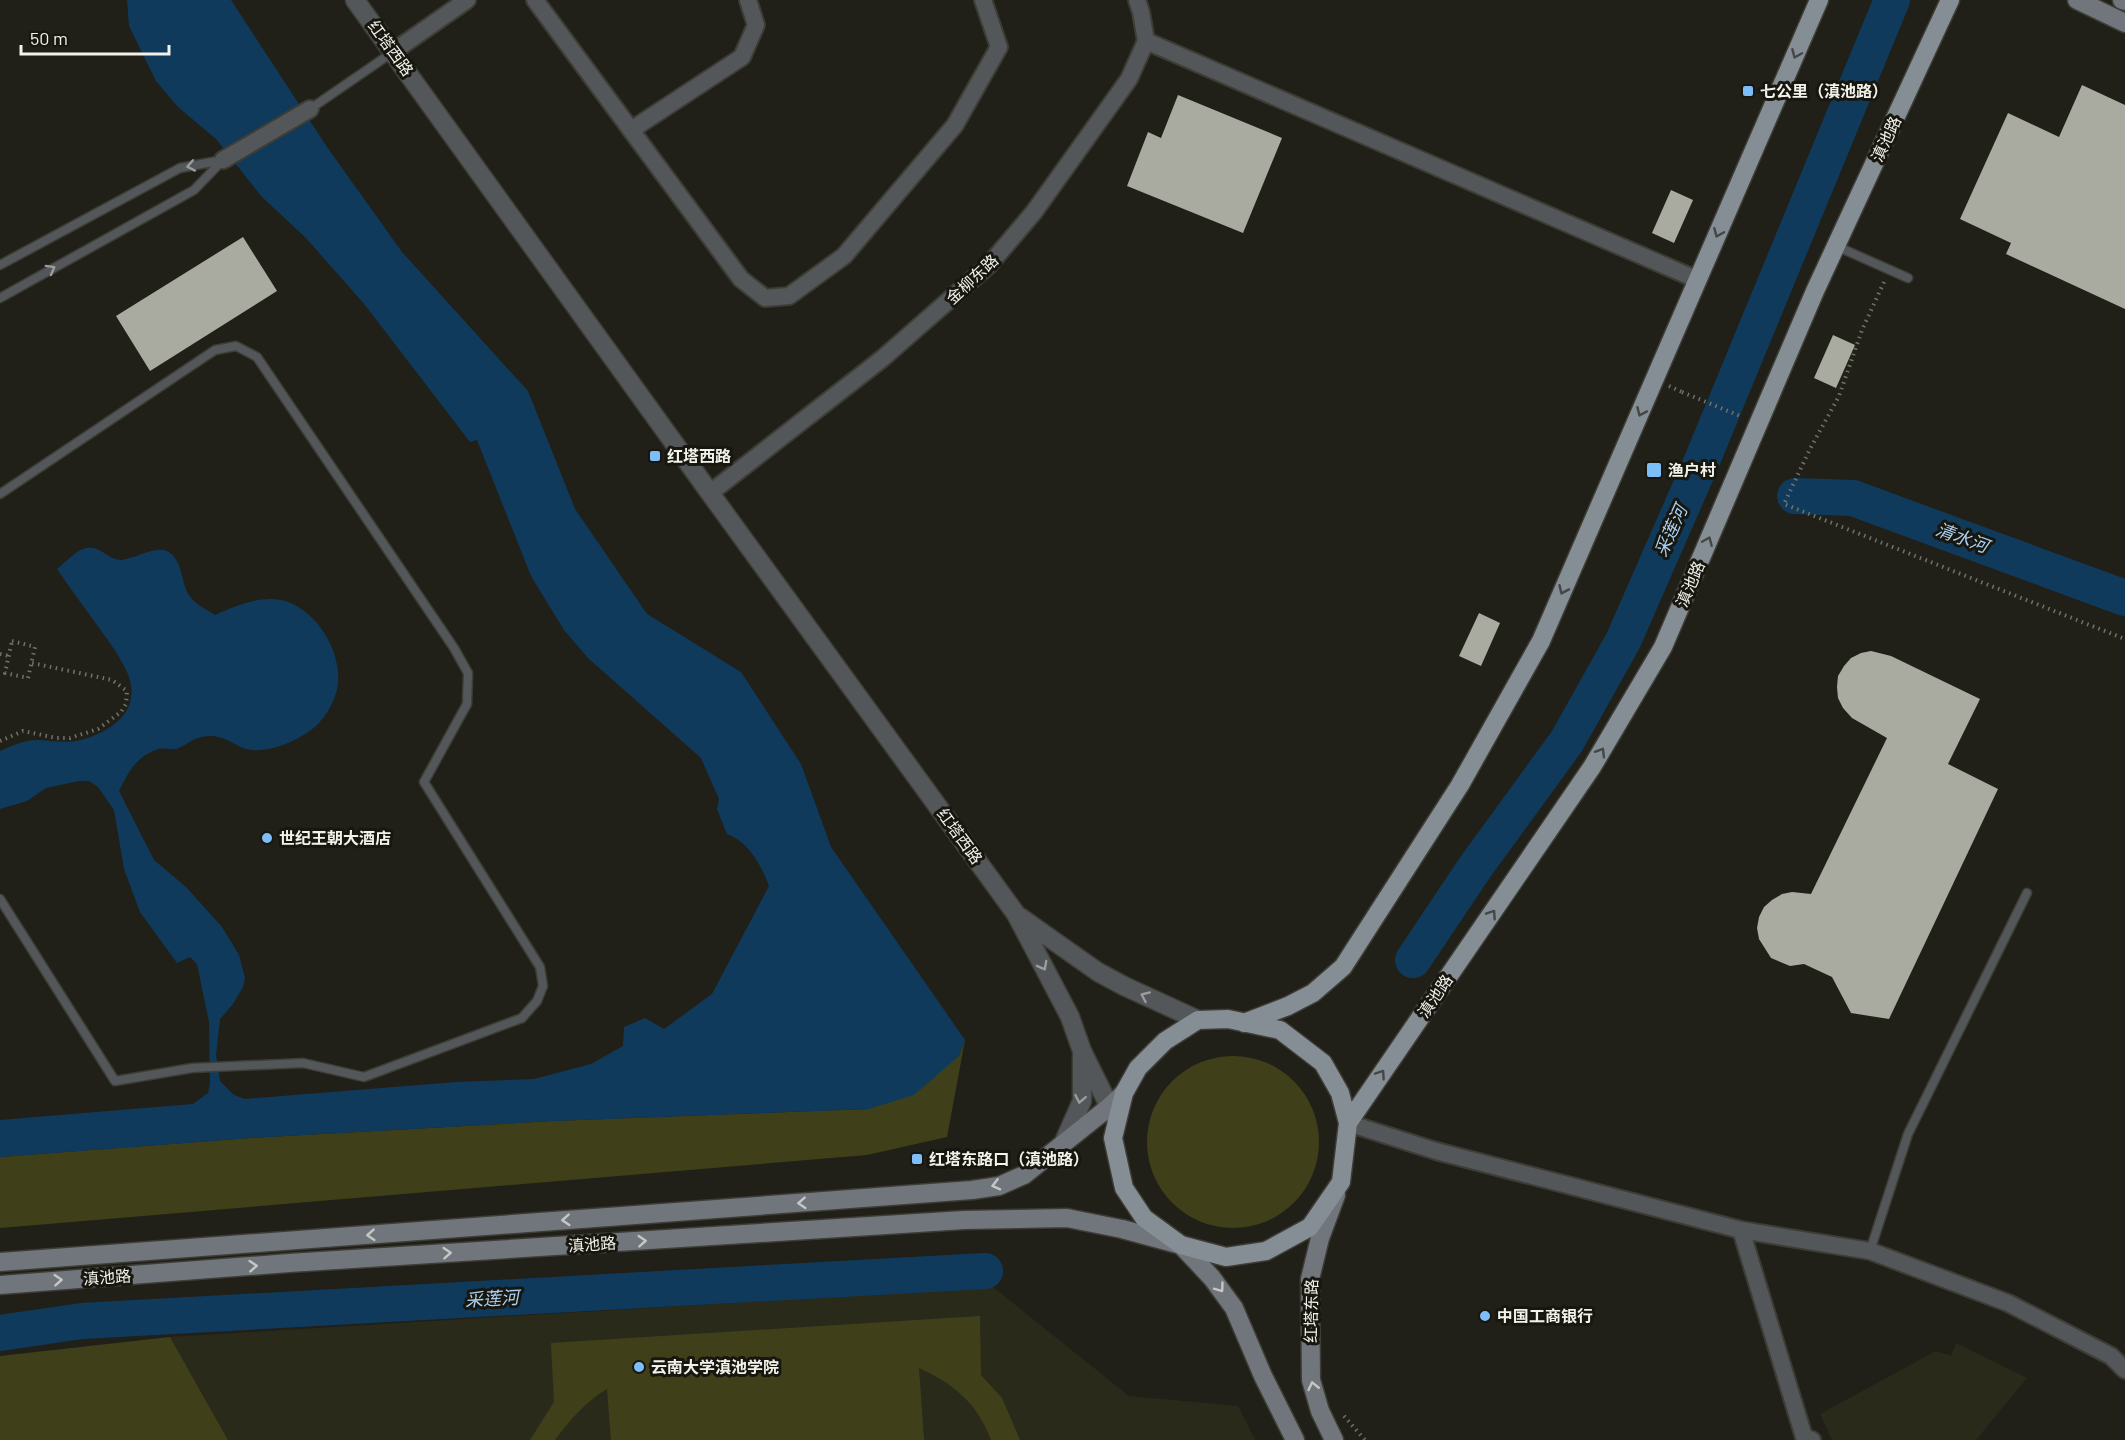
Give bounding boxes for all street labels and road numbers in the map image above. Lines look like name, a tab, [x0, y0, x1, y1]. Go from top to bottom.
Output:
street label: 红塔西路	[365, 16, 418, 79]
street label: 滇池路	[1867, 113, 1904, 165]
street label: 金柳东路	[942, 250, 1002, 307]
street label: 滇池路	[1671, 558, 1708, 610]
street label: 红塔西路	[934, 804, 987, 867]
street label: 滇池路	[1413, 971, 1456, 1021]
street label: 滇池路	[567, 1232, 617, 1255]
street label: 滇池路	[82, 1265, 132, 1288]
street label: 红塔东路	[1300, 1279, 1321, 1343]

